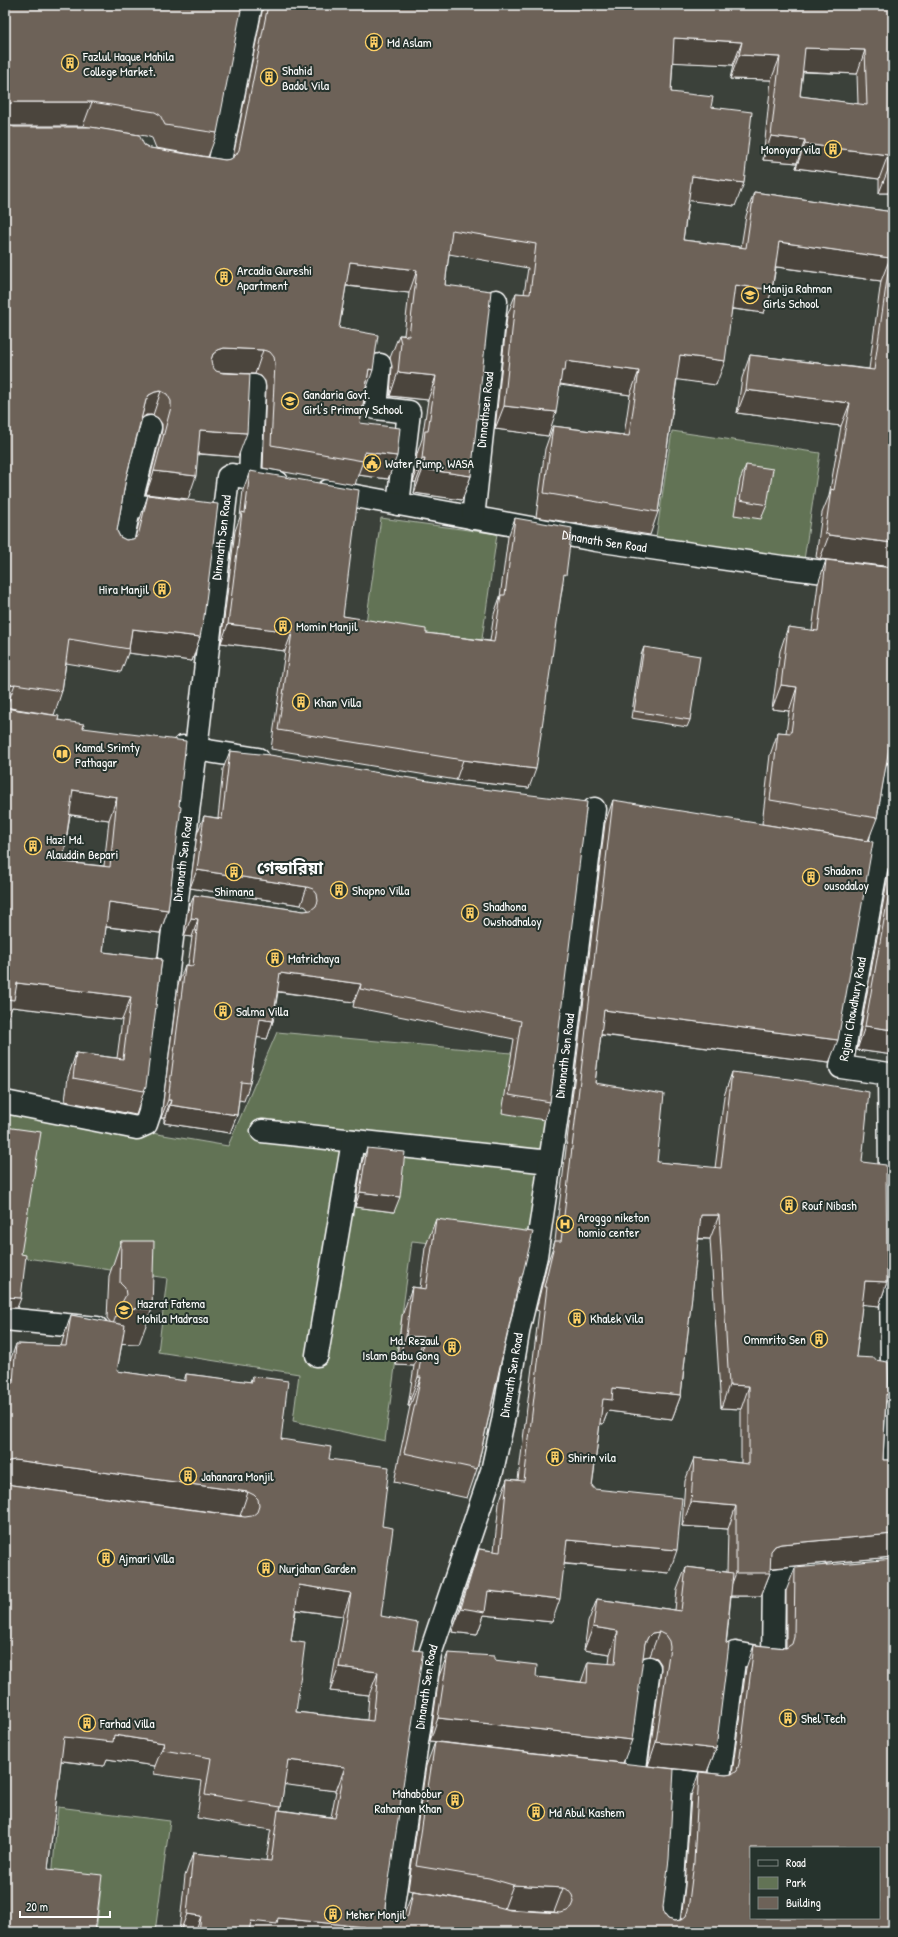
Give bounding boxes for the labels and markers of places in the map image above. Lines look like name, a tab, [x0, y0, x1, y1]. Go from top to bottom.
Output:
building icon: Md Aslam	[364, 32, 384, 52]
place label: Md Aslam	[387, 33, 432, 51]
place label: Fazlul Haque Mahila College Market.	[82, 47, 174, 80]
building icon: Fazlul Haque Mahila College Market.	[60, 53, 80, 73]
place label: Shahid Badol Vila	[282, 61, 329, 94]
building icon: Shahid Badol Vila	[259, 67, 279, 87]
building icon: Monoyar vila	[823, 139, 843, 159]
place label: Monoyar vila	[761, 140, 820, 158]
place label: Arcadia Qureshi Apartment	[237, 261, 312, 294]
building icon: Arcadia Qureshi Apartment	[214, 267, 234, 287]
place label: Manija Rahman Girls School	[763, 279, 832, 312]
school or university icon: Manija Rahman Girls School	[740, 285, 760, 305]
place label: Gandaria Govt. Girl's Primary School	[303, 385, 403, 418]
school or university icon: Gandaria Govt. Girl's Primary School	[280, 391, 300, 411]
public building icon: Water Pump, WASA	[362, 453, 382, 473]
place label: Water Pump, WASA	[385, 454, 475, 472]
building icon: Hira Manjil	[152, 579, 172, 599]
place label: Hira Manjil	[99, 580, 150, 598]
building icon: Momin Manjil	[273, 616, 293, 636]
place label: Momin Manjil	[296, 617, 358, 635]
building icon: Khan Villa	[291, 692, 311, 712]
place label: Khan Villa	[314, 693, 361, 711]
place label: Kamal Srimty Pathagar	[75, 738, 140, 771]
library icon: Kamal Srimty Pathagar	[52, 744, 72, 764]
place label: Hazi Md. Alauddin Bepari	[46, 830, 118, 863]
building icon: Hazi Md. Alauddin Bepari	[23, 836, 43, 856]
place label: Shadona ousodaloy	[824, 861, 870, 894]
building icon: Shimana	[224, 862, 244, 882]
building icon: Shadona ousodaloy	[801, 867, 821, 887]
building icon: Shopno Villa	[329, 880, 349, 900]
place label: Shopno Villa	[352, 881, 409, 899]
place label: Shimana	[214, 882, 254, 900]
place label: Shadhona Owshodhaloy	[483, 897, 542, 930]
building icon: Shadhona Owshodhaloy	[460, 903, 480, 923]
building icon: Matrichaya	[265, 948, 285, 968]
place label: Matrichaya	[288, 949, 339, 967]
building icon: Salma Villa	[213, 1001, 233, 1021]
place label: Salma Villa	[236, 1002, 288, 1020]
building icon: Rouf Nibash	[779, 1195, 799, 1215]
place label: Rouf Nibash	[802, 1196, 857, 1214]
place label: Aroggo niketon homio center	[578, 1208, 649, 1241]
hospital icon: Aroggo niketon homio center	[555, 1214, 575, 1234]
place label: Hazrat Fatema Mohila Madrasa	[137, 1294, 208, 1327]
school or university icon: Hazrat Fatema Mohila Madrasa	[114, 1300, 134, 1320]
building icon: Khalek Vila	[567, 1308, 587, 1328]
place label: Khalek Vila	[590, 1309, 643, 1327]
building icon: Ommrito Sen	[809, 1329, 829, 1349]
place label: Ommrito Sen	[743, 1330, 806, 1348]
place label: Md. Rezaul Islam Babu Gong	[362, 1331, 440, 1364]
building icon: Md. Rezaul Islam Babu Gong	[442, 1337, 462, 1357]
building icon: Shirin vila	[545, 1447, 565, 1467]
place label: Shirin vila	[568, 1448, 616, 1466]
building icon: Jahanara Monjil	[178, 1466, 198, 1486]
place label: Jahanara Monjil	[201, 1467, 274, 1485]
building icon: Ajmari Villa	[96, 1548, 116, 1568]
place label: Ajmari Villa	[119, 1549, 174, 1567]
building icon: Nurjahan Garden	[256, 1558, 276, 1578]
place label: Nurjahan Garden	[279, 1559, 356, 1577]
building icon: Shel Tech	[778, 1708, 798, 1728]
place label: Shel Tech	[801, 1709, 846, 1727]
building icon: Farhad Villa	[77, 1713, 97, 1733]
place label: Farhad Villa	[99, 1714, 155, 1732]
place label: Mahabobur Rahaman Khan	[374, 1784, 442, 1817]
building icon: Mahabobur Rahaman Khan	[445, 1790, 465, 1810]
building icon: Md Abul Kashem	[526, 1802, 546, 1822]
place label: Md Abul Kashem	[549, 1803, 625, 1821]
building icon: Meher Monjil	[323, 1904, 343, 1924]
place label: Meher Monjil	[346, 1905, 406, 1923]

